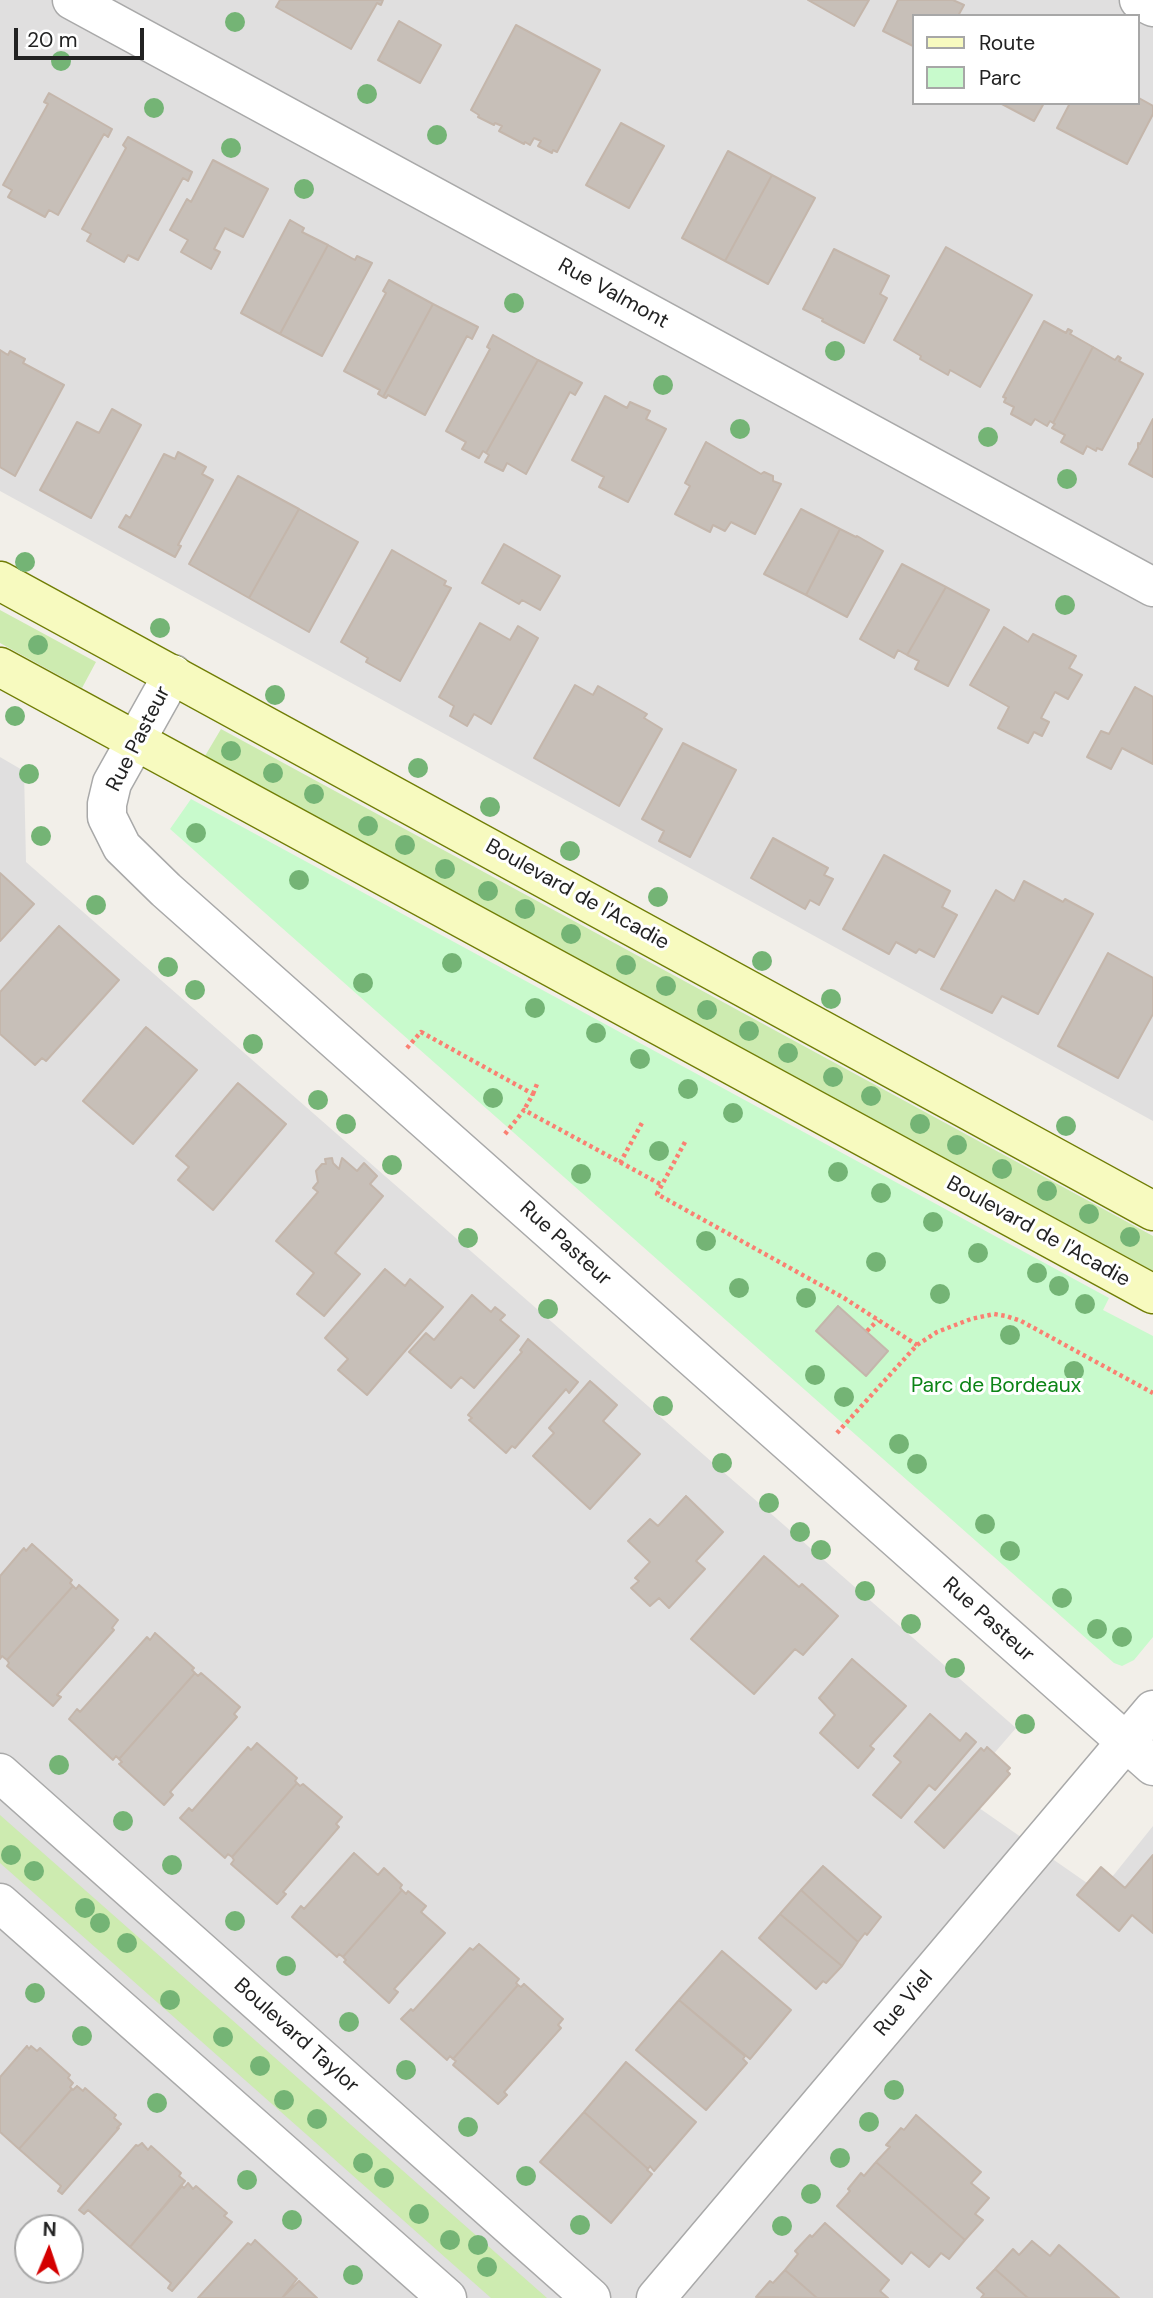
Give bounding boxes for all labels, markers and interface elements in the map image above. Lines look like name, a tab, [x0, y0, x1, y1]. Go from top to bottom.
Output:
scale bar	[18, 14, 147, 58]
legend	[912, 14, 1139, 105]
text: 20 m	[27, 26, 78, 54]
text: Route	[979, 29, 1035, 57]
text: Parc	[979, 64, 1022, 92]
street label: Rue Valmont	[553, 253, 673, 335]
street label: Rue Pasteur	[102, 682, 176, 796]
street label: Boulevard de l'Acadie	[481, 834, 673, 956]
street label: Boulevard de l'Acadie	[942, 1171, 1134, 1293]
street label: Rue Pasteur	[514, 1196, 616, 1292]
park label: Parc de Bordeaux	[911, 1373, 1081, 1399]
street label: Rue Pasteur	[937, 1572, 1039, 1668]
street label: Rue Viel	[869, 1966, 939, 2042]
street label: Boulevard Taylor	[228, 1973, 364, 2099]
north arrow	[14, 2214, 84, 2284]
text: N	[42, 2217, 57, 2242]

